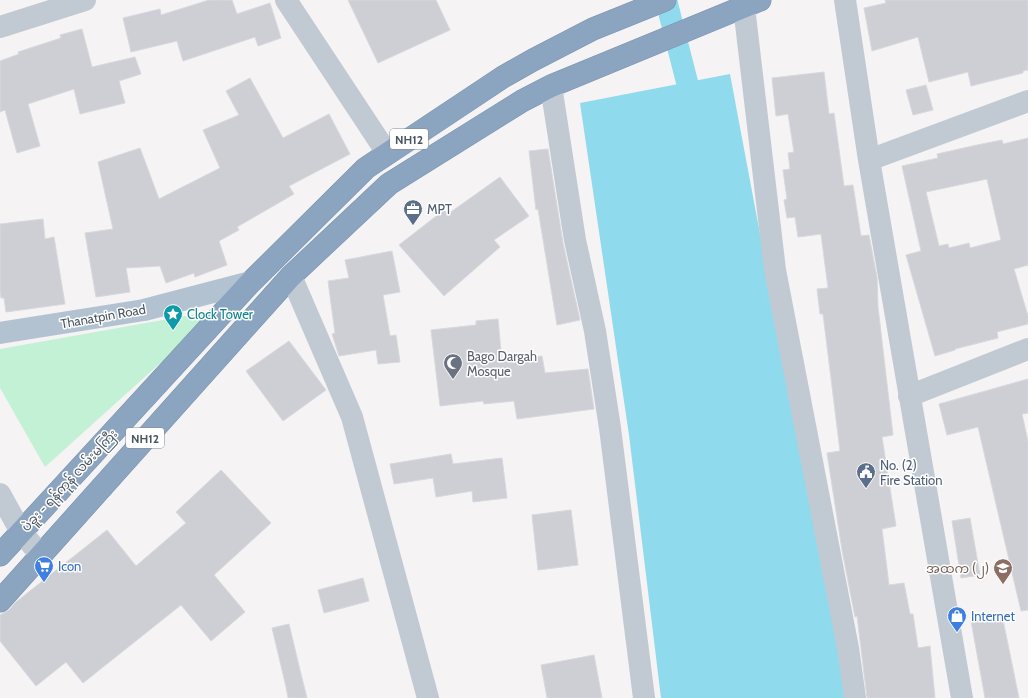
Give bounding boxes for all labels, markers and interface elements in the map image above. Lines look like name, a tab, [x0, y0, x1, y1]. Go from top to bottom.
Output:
road number: NH12	[390, 129, 428, 149]
office icon: MPT	[402, 198, 424, 226]
place label: MPT	[427, 201, 452, 217]
street label: Thanatpin Road	[59, 301, 147, 331]
place icon: Clock Tower	[162, 303, 184, 331]
place label: Clock Tower	[187, 306, 254, 322]
place label: Bago Dargah Mosque	[467, 348, 537, 379]
mosque icon: Bago Dargah Mosque	[442, 352, 464, 380]
street label: ပဲခူး - ရန်ကုန် လမ်းမကြီး	[18, 426, 123, 536]
road number: NH12	[126, 428, 164, 448]
place label: No. (2) Fire Station	[880, 457, 942, 488]
public building icon: No. (2) Fire Station	[855, 461, 877, 489]
supermarket icon: Icon	[33, 555, 55, 583]
school or university icon: အထက (၂)	[992, 557, 1014, 585]
place label: Icon	[58, 558, 81, 574]
place label: အထက (၂)	[926, 560, 989, 579]
shop icon: Internet	[946, 605, 968, 633]
place label: Internet	[971, 608, 1015, 624]

